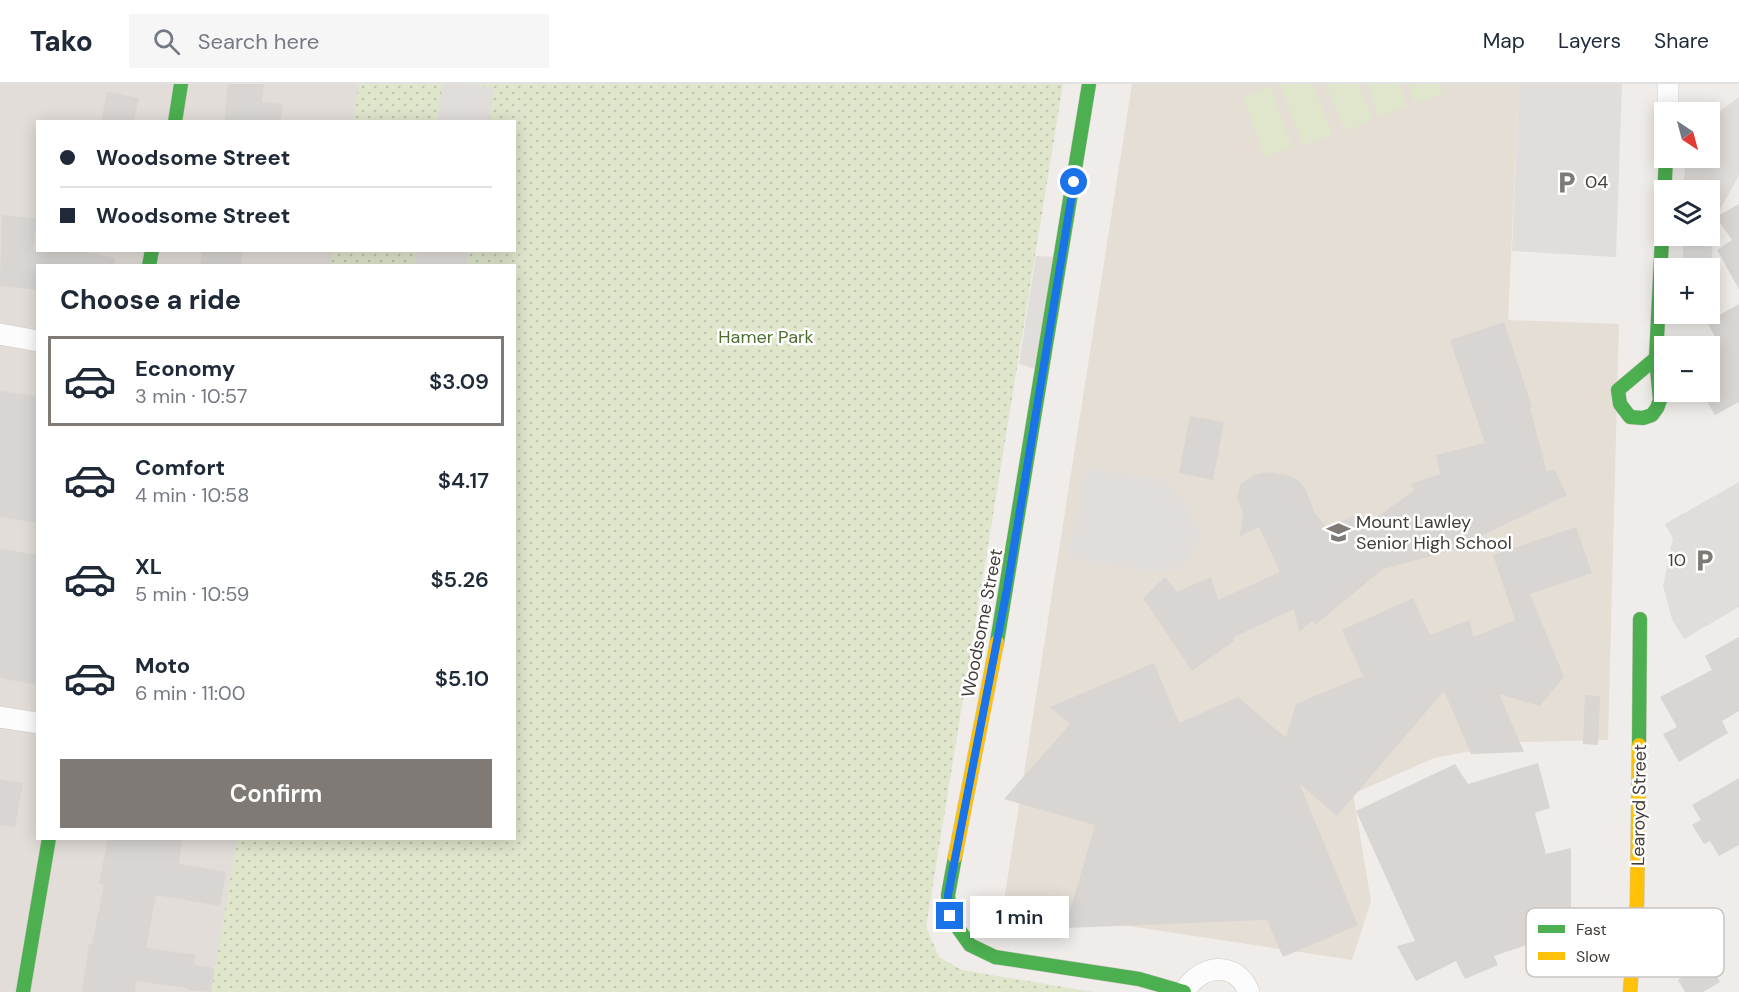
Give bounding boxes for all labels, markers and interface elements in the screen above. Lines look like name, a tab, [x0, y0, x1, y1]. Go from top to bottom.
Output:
search box	[129, 14, 549, 68]
text: Tako	[30, 23, 93, 60]
icon: search	[150, 25, 183, 58]
text: Search here	[198, 27, 319, 56]
text: Map	[1483, 27, 1525, 55]
text: Layers	[1558, 27, 1621, 55]
text: Share	[1654, 27, 1709, 55]
north arrow	[1654, 102, 1720, 168]
map controls	[1654, 102, 1720, 402]
text: Woodsome Street	[96, 143, 290, 172]
route start	[1060, 168, 1087, 195]
parking icon: 04	[1554, 169, 1580, 195]
place label: 04	[1585, 170, 1608, 194]
button: layers	[1654, 180, 1720, 246]
text: Woodsome Street	[96, 201, 290, 230]
button: +	[1654, 258, 1720, 324]
text: Choose a ride	[60, 282, 241, 317]
park label: Hamer Park	[718, 325, 814, 349]
button: −	[1654, 336, 1720, 402]
icon: car	[63, 354, 117, 408]
text: Economy	[135, 354, 235, 383]
text: $3.09	[429, 367, 489, 396]
text: 3 min · 10:57	[135, 383, 247, 409]
icon: car	[63, 453, 117, 507]
text: Comfort	[135, 453, 225, 482]
text: $4.17	[438, 466, 489, 495]
text: 4 min · 10:58	[135, 482, 249, 508]
place label: Mount Lawley Senior High School	[1356, 510, 1512, 555]
school or university icon: Mount Lawley Senior High School	[1325, 519, 1351, 545]
street label: Woodsome Street	[956, 547, 1008, 699]
parking icon: 10	[1691, 547, 1717, 573]
place label: 10	[1668, 548, 1686, 572]
icon: car	[63, 552, 117, 606]
text: XL	[135, 552, 162, 581]
text: $5.26	[430, 565, 489, 594]
text: 5 min · 10:59	[135, 581, 249, 607]
icon: car	[63, 651, 117, 705]
text: Moto	[135, 651, 190, 680]
text: $5.10	[435, 664, 489, 693]
text: 6 min · 11:00	[135, 680, 245, 706]
street label: Learoyd Street	[1626, 744, 1652, 866]
button: Confirm	[60, 759, 492, 828]
callout: 1 min	[971, 895, 1070, 937]
route end	[936, 902, 963, 929]
text: 1 min	[996, 904, 1043, 930]
legend	[1526, 908, 1724, 977]
text: Fast	[1576, 919, 1607, 940]
text: Slow	[1576, 946, 1610, 967]

